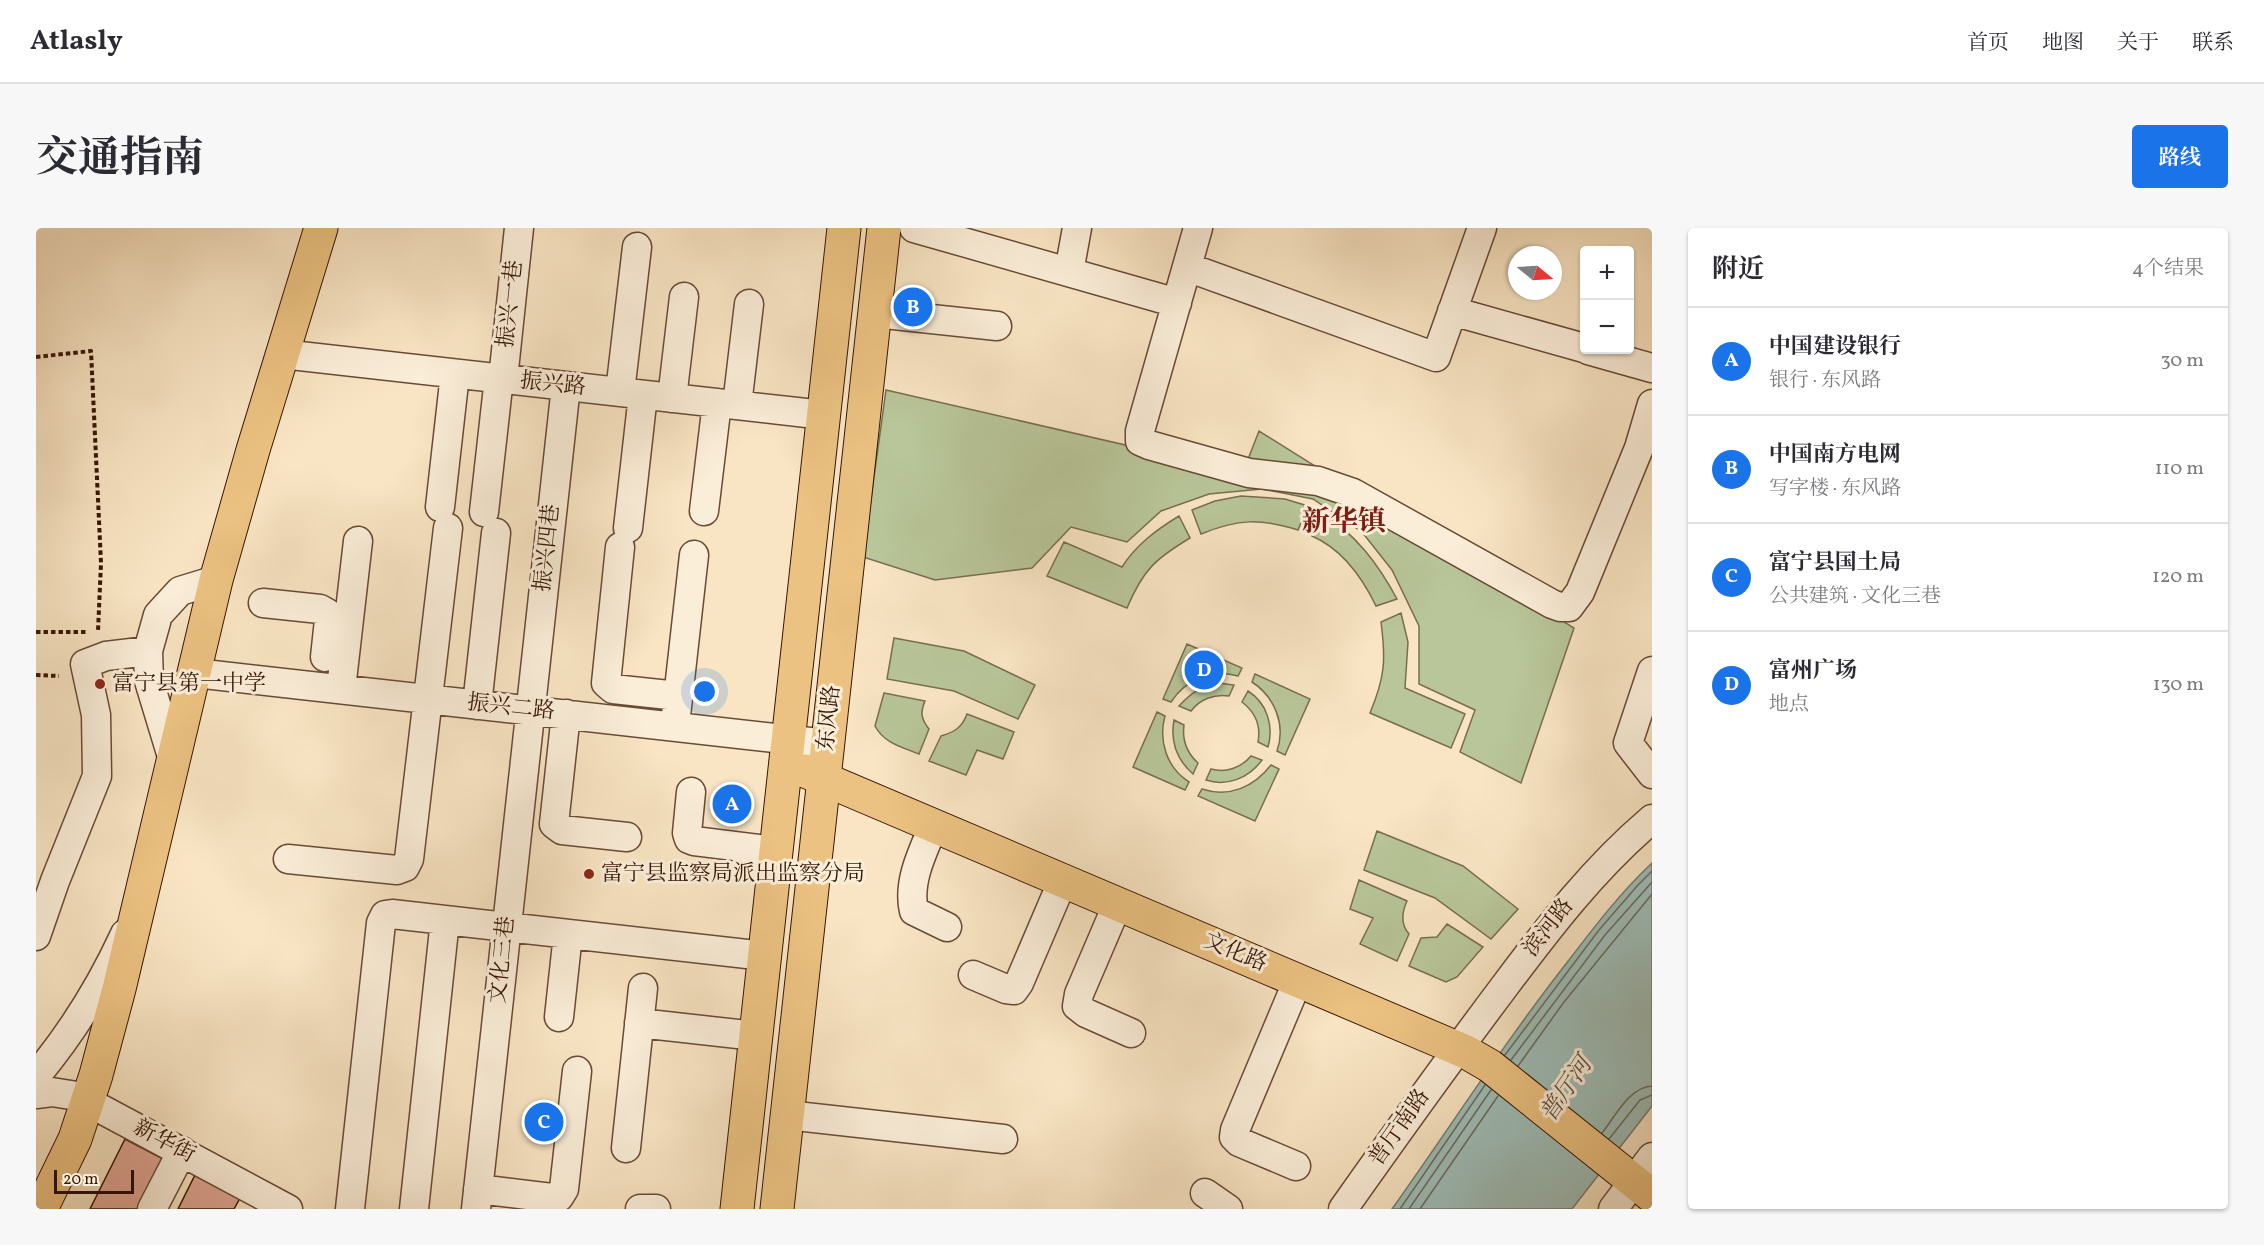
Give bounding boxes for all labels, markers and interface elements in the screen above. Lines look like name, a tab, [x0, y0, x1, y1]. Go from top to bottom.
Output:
text: Atlasly	[30, 22, 123, 61]
text: 首页	[1967, 29, 2009, 58]
text: 地图	[2042, 29, 2084, 58]
text: 关于	[2117, 29, 2159, 58]
text: 联系	[2192, 29, 2234, 58]
button: 路线	[2132, 125, 2228, 188]
text: 交通指南	[36, 131, 204, 190]
north arrow	[1508, 246, 1562, 300]
map controls	[1580, 246, 1634, 354]
button: +	[1580, 246, 1634, 300]
text: 附近	[1712, 252, 1764, 288]
text: 4个结果	[2132, 255, 2204, 283]
street label: 振兴一巷	[491, 259, 531, 349]
pin: B	[894, 284, 932, 329]
button: −	[1580, 300, 1634, 354]
text: 中国建设银行	[1769, 332, 1901, 363]
text: A	[1724, 347, 1739, 375]
text: 30 m	[2160, 347, 2204, 375]
street label: 振兴路	[519, 366, 587, 404]
text: 银行 · 东风路	[1769, 367, 1881, 395]
text: 中国南方电网	[1769, 440, 1901, 471]
text: B	[1725, 455, 1738, 483]
text: 110 m	[2155, 455, 2204, 483]
text: 写字楼 · 东风路	[1769, 475, 1901, 503]
street label: 振兴四巷	[528, 503, 568, 593]
district label: 新华镇	[1302, 503, 1386, 542]
text: 富宁县国土局	[1769, 548, 1901, 579]
text: C	[1725, 563, 1738, 591]
text: 120 m	[2152, 563, 2204, 591]
text: 公共建筑 · 文化三巷	[1769, 583, 1941, 611]
pin: D	[1184, 648, 1224, 692]
text: 富州广场	[1769, 656, 1857, 687]
place label: 富宁县第一中学	[112, 669, 266, 700]
text: D	[1724, 671, 1739, 699]
text: 130 m	[2153, 671, 2204, 699]
marker: 富宁县第一中学	[93, 677, 107, 691]
your location	[690, 677, 719, 706]
street label: 东风路	[811, 684, 849, 752]
street label: 振兴二路	[466, 688, 556, 728]
text: 地点	[1769, 691, 1809, 719]
pin: A	[712, 782, 752, 826]
place label: 富宁县监察局派出监察分局	[601, 859, 865, 890]
marker: 富宁县监察局派出监察分局	[582, 867, 596, 881]
street label: 滨河路	[1516, 892, 1582, 964]
street label: 文化三巷	[483, 915, 523, 1005]
street label: 文化路	[1199, 926, 1271, 980]
water label: 普厅河	[1533, 1047, 1603, 1129]
street label: 普厅南路	[1362, 1083, 1438, 1173]
pin: C	[524, 1100, 564, 1144]
street label: 新华街	[128, 1113, 200, 1171]
scale bar	[54, 1167, 134, 1194]
text: 20 m	[63, 1169, 98, 1191]

